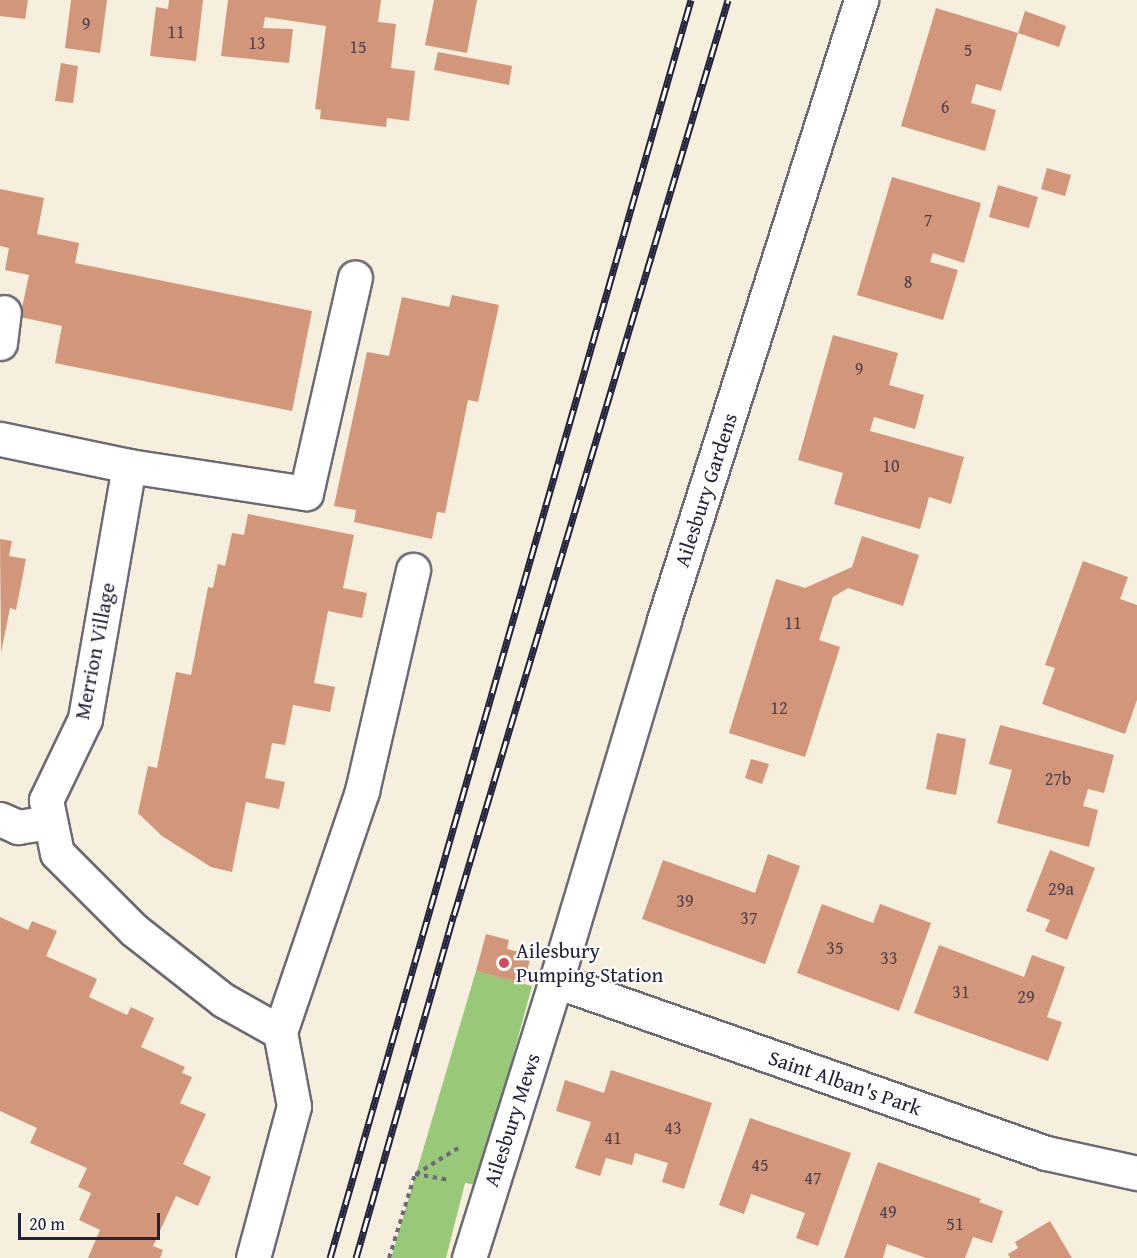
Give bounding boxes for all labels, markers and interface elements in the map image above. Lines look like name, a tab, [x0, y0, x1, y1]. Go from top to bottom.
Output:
house number: 9	[82, 13, 90, 35]
house number: 11	[167, 21, 185, 43]
house number: 13	[248, 32, 266, 54]
house number: 15	[349, 36, 367, 58]
house number: 5	[964, 39, 972, 61]
house number: 6	[941, 96, 949, 118]
house number: 7	[924, 209, 932, 231]
house number: 8	[904, 271, 912, 293]
house number: 9	[855, 358, 863, 380]
street label: Ailesbury Gardens	[669, 410, 743, 570]
house number: 10	[882, 455, 900, 477]
street label: Merrion Village	[69, 580, 121, 722]
house number: 11	[784, 612, 802, 634]
house number: 12	[770, 697, 788, 719]
house number: 27b	[1045, 768, 1071, 790]
house number: 29a	[1048, 878, 1074, 900]
house number: 39	[676, 890, 694, 912]
house number: 37	[740, 907, 758, 929]
house number: 35	[826, 937, 844, 959]
place label: Ailesbury Pumping Station	[516, 938, 663, 988]
house number: 33	[880, 947, 898, 969]
marker: Ailesbury Pumping Station	[497, 956, 511, 970]
house number: 31	[952, 981, 970, 1003]
house number: 29	[1017, 986, 1035, 1008]
street label: Saint Alban's Park	[765, 1045, 925, 1121]
street label: Ailesbury Mews	[479, 1050, 545, 1190]
house number: 43	[664, 1117, 682, 1139]
house number: 41	[604, 1127, 622, 1149]
house number: 45	[751, 1154, 769, 1176]
house number: 47	[804, 1167, 822, 1189]
scale bar	[21, 1201, 164, 1239]
house number: 49	[879, 1201, 897, 1223]
text: 20 m	[29, 1210, 65, 1237]
house number: 51	[946, 1213, 964, 1235]

